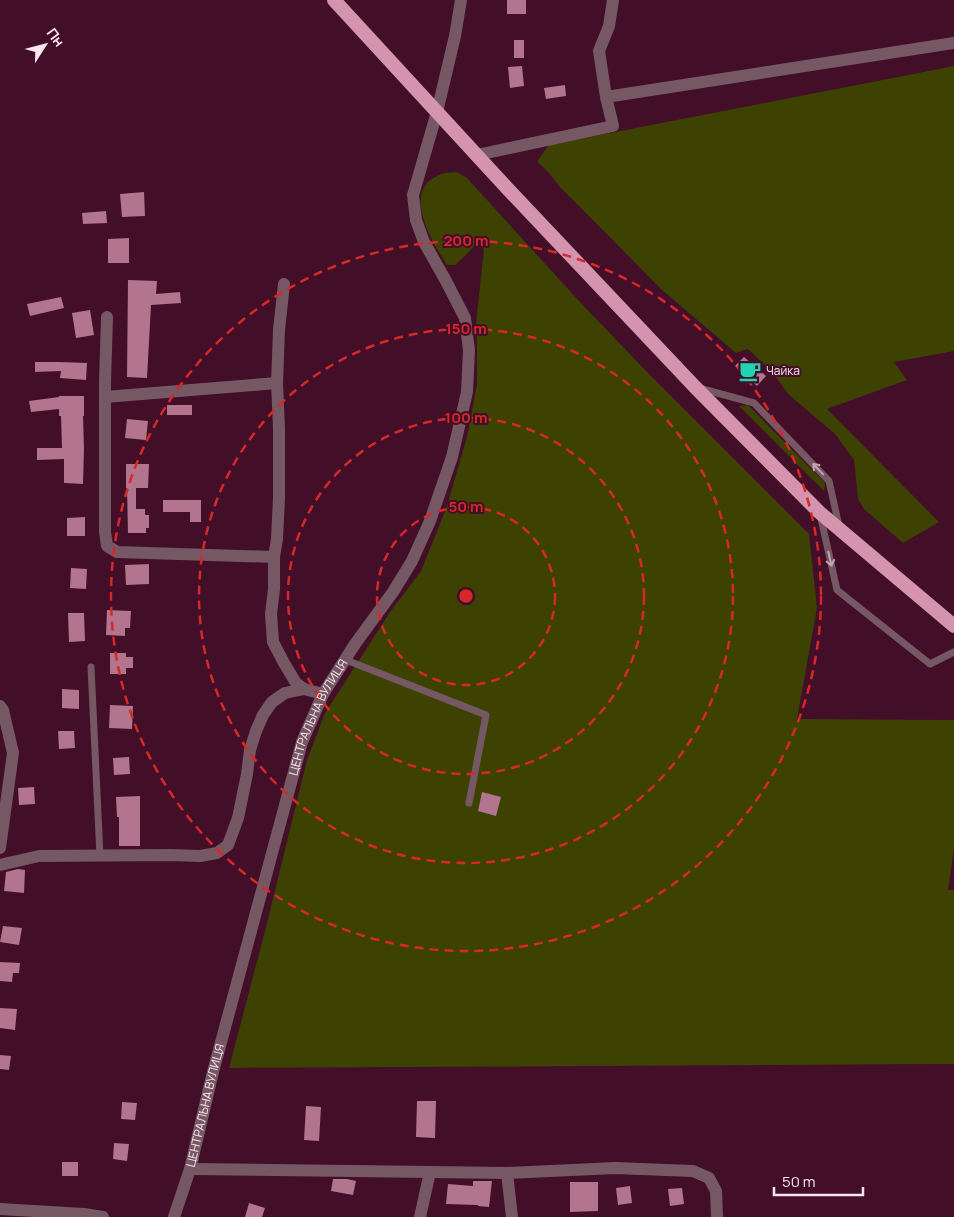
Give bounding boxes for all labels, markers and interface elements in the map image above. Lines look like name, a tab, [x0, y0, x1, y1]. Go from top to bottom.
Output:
north arrow	[20, 20, 70, 70]
text: Пн	[43, 24, 69, 50]
text: 200 m	[443, 230, 489, 251]
text: 150 m	[445, 318, 487, 339]
cafe icon: Чайка	[737, 358, 763, 384]
place label: Чайка	[766, 362, 800, 379]
text: 100 m	[445, 407, 487, 428]
one-way arrow	[812, 462, 824, 475]
text: 50 m	[448, 496, 484, 517]
one-way arrow	[826, 551, 835, 567]
centre of rings	[457, 587, 475, 605]
street label: ЦЕНТРАЛЬНА ВУЛИЦЯ	[284, 656, 351, 777]
street label: ЦЕНТРАЛЬНА ВУЛИЦЯ	[182, 1042, 228, 1169]
scale bar	[774, 1164, 863, 1196]
text: 50 m	[782, 1171, 816, 1192]

